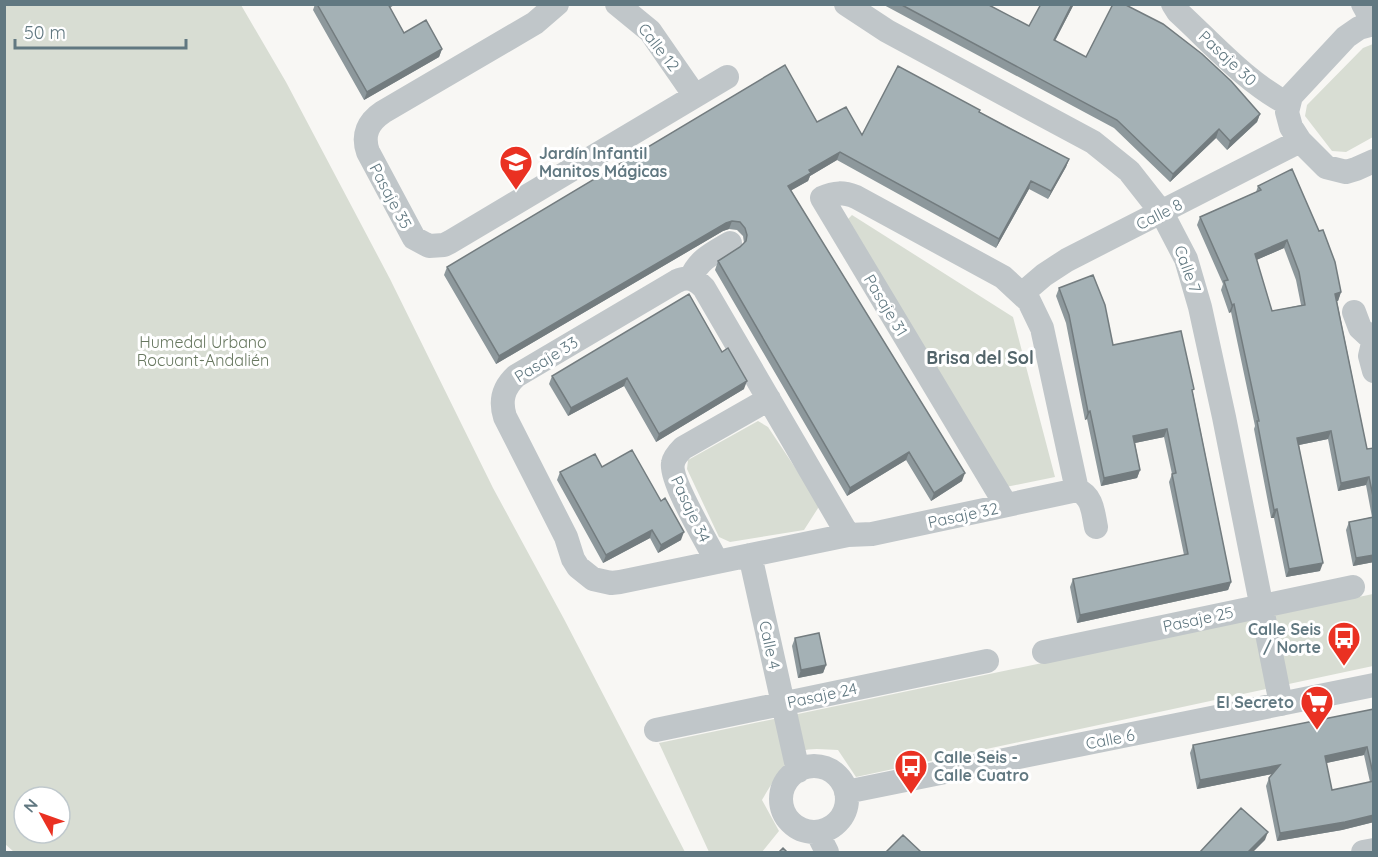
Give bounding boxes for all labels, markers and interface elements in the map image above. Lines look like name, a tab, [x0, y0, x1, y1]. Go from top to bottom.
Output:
scale bar	[15, 12, 186, 50]
street label: Calle 12	[634, 19, 684, 75]
text: 50 m	[24, 21, 66, 44]
street label: Pasaje 30	[1195, 26, 1261, 90]
place label: Jardín Infantil Manitos Mágicas	[539, 143, 668, 181]
school or university icon: Jardín Infantil Manitos Mágicas	[498, 144, 534, 191]
street label: Pasaje 35	[365, 160, 417, 232]
street label: Calle 8	[1132, 194, 1186, 234]
street label: Calle 7	[1170, 243, 1206, 295]
street label: Pasaje 31	[860, 270, 912, 340]
park label: Humedal Urbano Rocuant-Andalién	[137, 332, 269, 370]
street label: Pasaje 33	[511, 332, 581, 386]
district label: Brisa del Sol	[926, 346, 1034, 369]
street label: Pasaje 34	[667, 473, 715, 545]
street label: Pasaje 32	[926, 498, 1000, 532]
street label: Pasaje 25	[1161, 602, 1235, 636]
street label: Calle 4	[755, 619, 785, 671]
place label: Calle Seis / Norte	[1248, 619, 1321, 657]
bus stop icon: Calle Seis / Norte	[1326, 620, 1362, 667]
street label: Pasaje 24	[785, 678, 859, 712]
supermarket icon: El Secreto	[1299, 684, 1335, 731]
place label: El Secreto	[1216, 692, 1294, 712]
street label: Calle 6	[1084, 724, 1137, 754]
place label: Calle Seis - Calle Cuatro	[934, 747, 1029, 785]
bus stop icon: Calle Seis - Calle Cuatro	[893, 748, 929, 795]
north arrow	[12, 785, 72, 845]
text: N	[19, 794, 42, 816]

